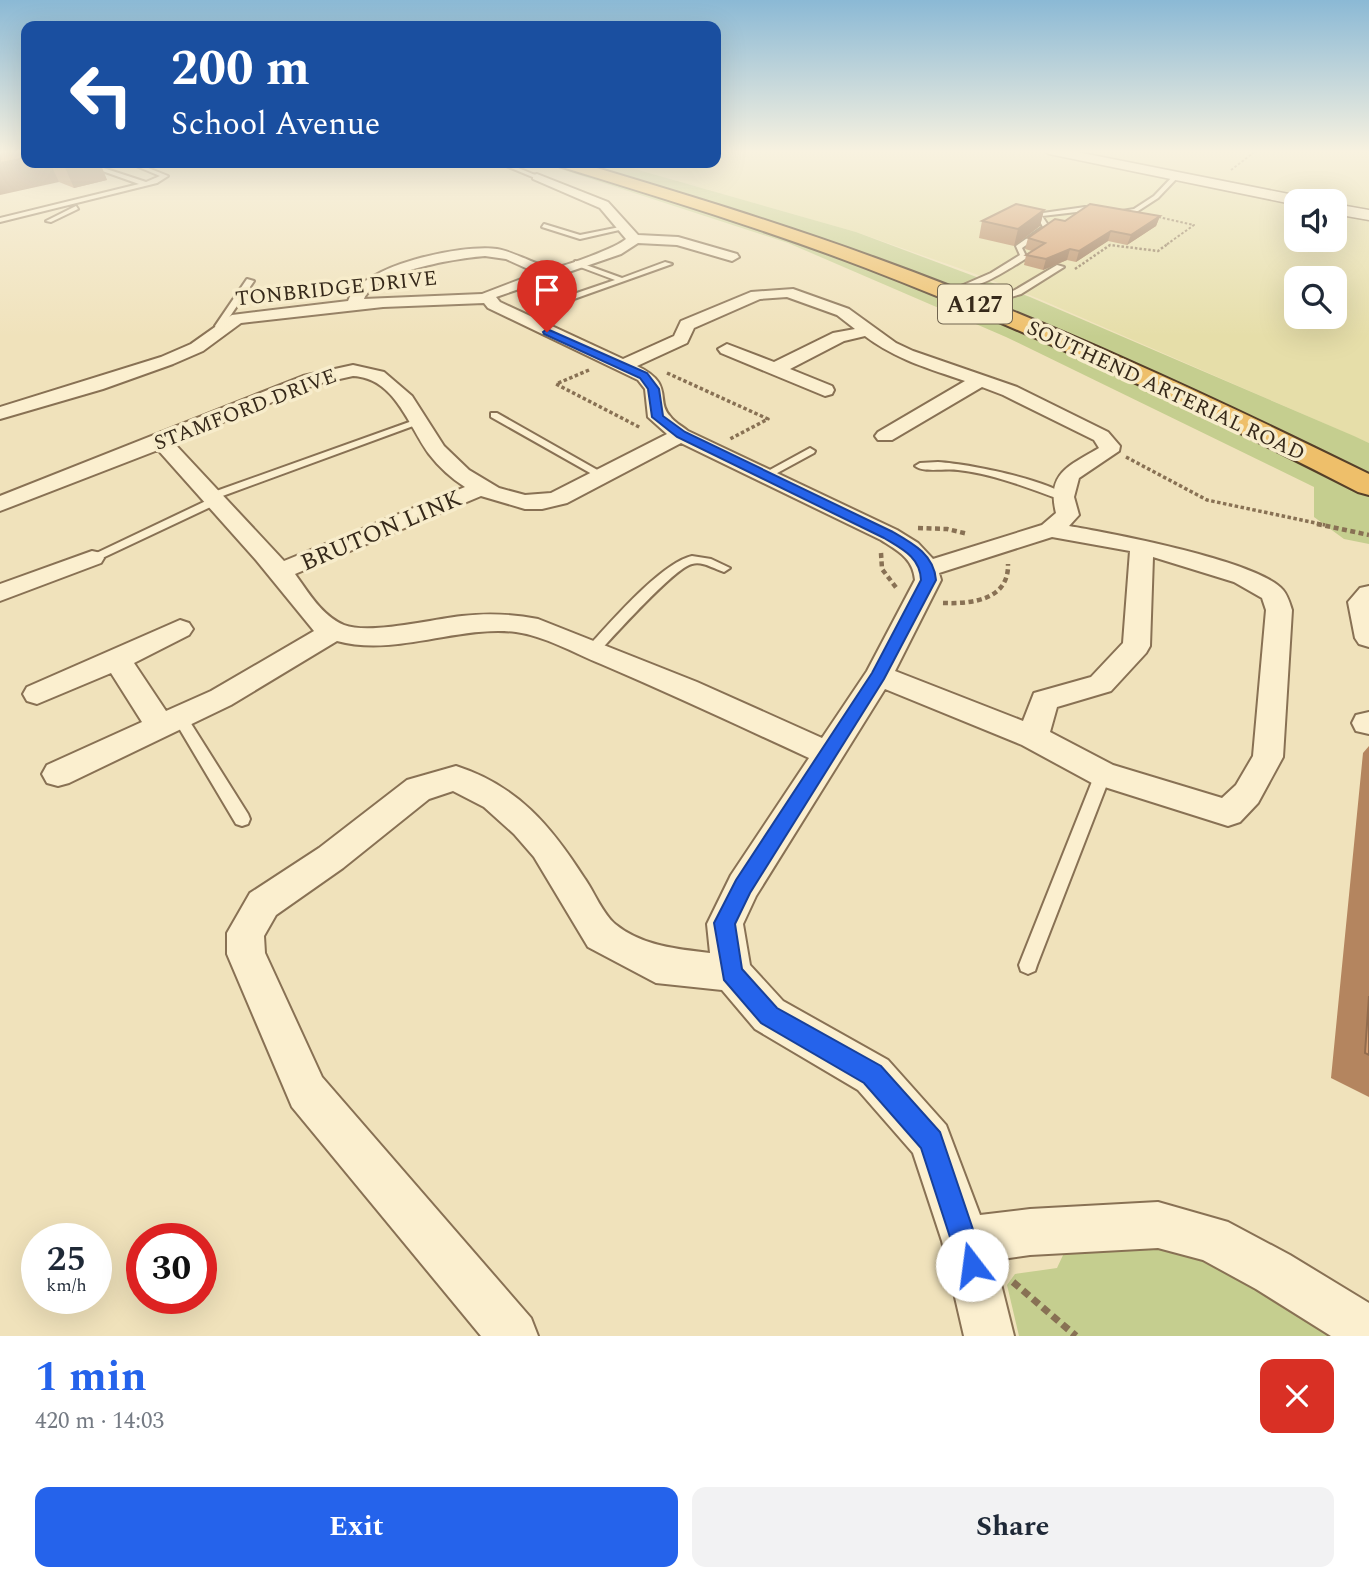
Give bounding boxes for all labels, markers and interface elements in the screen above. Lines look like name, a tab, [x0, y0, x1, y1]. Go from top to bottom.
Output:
text: 200 m	[171, 32, 310, 107]
icon: left	[56, 49, 147, 140]
text: School Avenue	[171, 100, 380, 149]
map controls	[1284, 189, 1347, 329]
button: sound	[1284, 189, 1347, 252]
pin	[517, 260, 577, 332]
street label: TONBRIDGE DRIVE	[234, 262, 439, 316]
button: search	[1284, 266, 1347, 329]
icon: arrive	[528, 271, 566, 309]
road number: A127	[938, 284, 1012, 324]
street label: SOUTHEND ARTERIAL ROAD	[1021, 312, 1310, 470]
street label: STAMFORD DRIVE	[149, 360, 341, 460]
street label: BRUTON LINK	[295, 481, 467, 581]
speed limit sign: 30	[126, 1223, 217, 1314]
position arrow	[935, 1228, 1009, 1302]
text: 25	[47, 1233, 86, 1286]
text: km/h	[46, 1272, 87, 1299]
text: 1 min	[35, 1346, 147, 1409]
button: close	[1260, 1359, 1334, 1433]
text: 420 m · 14:03	[35, 1404, 164, 1439]
button: Exit	[35, 1487, 678, 1567]
button: Share	[692, 1487, 1334, 1567]

